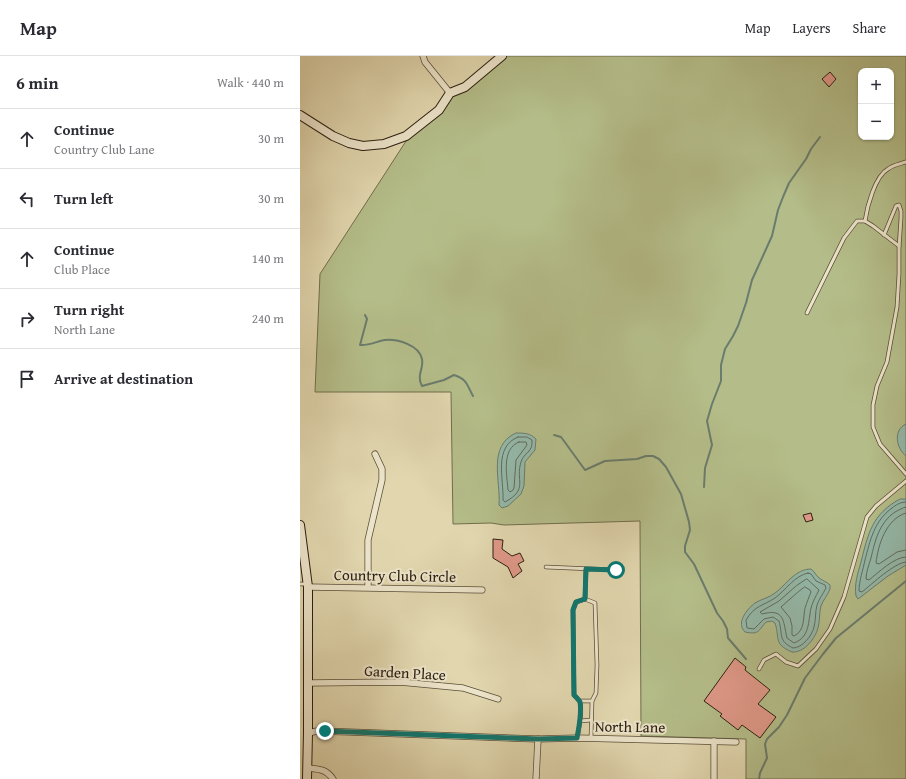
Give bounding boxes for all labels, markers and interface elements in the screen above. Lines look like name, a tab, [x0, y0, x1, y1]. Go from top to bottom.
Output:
text: Map	[20, 14, 57, 42]
text: Map	[745, 18, 771, 38]
text: Layers	[793, 18, 831, 38]
text: Share	[853, 18, 886, 38]
map controls	[858, 68, 894, 140]
button: +	[858, 68, 894, 104]
text: 6 min	[16, 70, 58, 95]
text: Walk · 440 m	[217, 73, 284, 92]
button: −	[858, 104, 894, 140]
text: Continue	[54, 119, 115, 140]
icon: ahead	[16, 128, 38, 150]
text: 30 m	[258, 129, 284, 148]
text: Country Club Lane	[54, 140, 155, 159]
icon: left	[16, 188, 38, 210]
text: Turn left	[54, 188, 113, 209]
text: 30 m	[258, 189, 284, 208]
text: Continue	[54, 239, 115, 260]
icon: ahead	[16, 248, 38, 270]
text: 140 m	[252, 249, 284, 268]
text: Club Place	[54, 260, 110, 279]
text: Turn right	[54, 299, 125, 320]
icon: right	[16, 308, 38, 330]
text: 240 m	[252, 309, 284, 328]
text: North Lane	[54, 320, 115, 339]
icon: arrive	[16, 368, 38, 390]
text: Arrive at destination	[54, 368, 193, 389]
route start	[607, 561, 625, 579]
street label: Country Club Circle	[334, 564, 456, 587]
street label: Garden Place	[364, 660, 446, 685]
street label: North Lane	[595, 715, 665, 738]
route end	[316, 722, 334, 740]

